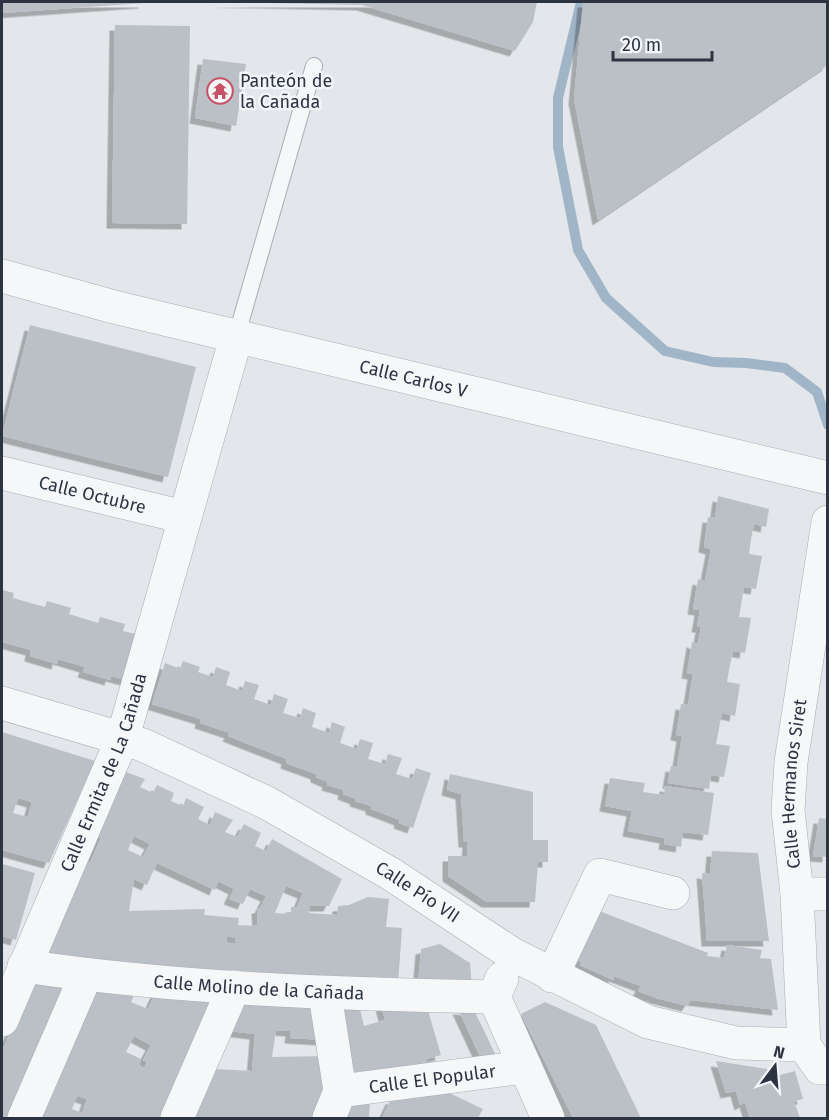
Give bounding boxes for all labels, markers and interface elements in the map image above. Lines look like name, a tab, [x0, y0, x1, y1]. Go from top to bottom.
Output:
scale bar	[613, 24, 712, 62]
text: 20 m	[622, 34, 661, 56]
place label: Panteón de la Cañada	[240, 70, 332, 113]
temple icon: Panteón de la Cañada	[205, 76, 235, 106]
street label: Calle Carlos V	[357, 355, 469, 402]
street label: Calle Octubre	[37, 471, 148, 518]
street label: Calle Ermita de La Cañada	[56, 670, 152, 875]
street label: Calle Hermanos Siret	[777, 697, 812, 870]
street label: Calle Pío VII	[372, 857, 464, 927]
street label: Calle Molino de la Cañada	[153, 970, 365, 1005]
north arrow	[745, 1036, 805, 1096]
text: N	[771, 1041, 787, 1063]
street label: Calle El Popular	[367, 1060, 497, 1098]

